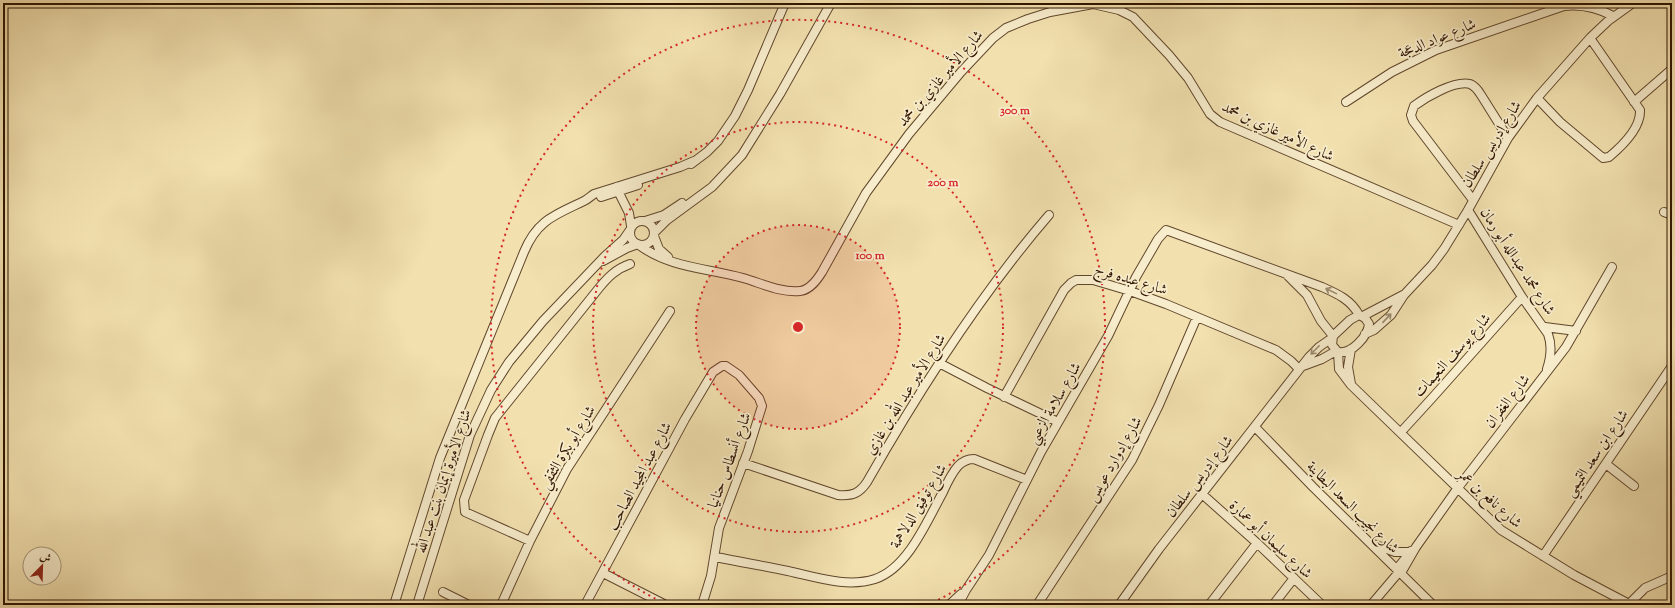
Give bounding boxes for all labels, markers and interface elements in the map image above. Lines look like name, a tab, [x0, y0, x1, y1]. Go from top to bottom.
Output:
street label: شارع عواد الدعجة	[1396, 14, 1480, 65]
street label: شارع الأمير غازي بن محمد	[892, 25, 990, 132]
street label: شارع الأمير غازي بن محمد	[1217, 95, 1338, 169]
street label: شارع إدريس سلطان	[1457, 97, 1528, 193]
text: 300 m	[1000, 102, 1030, 120]
text: 200 m	[928, 174, 958, 192]
street label: شارع محمد عبدالله أبو رمان	[1473, 203, 1561, 320]
text: 100 m	[854, 247, 885, 265]
street label: شارع عبده فرج	[1091, 259, 1170, 302]
one-way arrow	[1325, 287, 1337, 294]
street label: شارع يوسف النعيمات	[1410, 309, 1497, 403]
one-way arrow	[1383, 313, 1392, 323]
centre of rings	[791, 320, 805, 334]
street label: شارع الأمير عبد الله بن غازي	[858, 329, 953, 460]
one-way arrow	[1310, 345, 1320, 355]
street label: شارع سلامة الزعبي	[1023, 359, 1089, 450]
street label: شارع الغفران	[1480, 371, 1537, 434]
street label: شارع أبو بكرة الثقفي	[533, 401, 603, 495]
street label: شارع الأميرة إيمان بنت عبد الله	[408, 406, 479, 556]
street label: شارع ابن سعد التميمي	[1560, 406, 1636, 503]
street label: شارع أنسطاس حنانيا	[702, 409, 758, 512]
street label: شارع إدوارد عويس	[1082, 413, 1149, 507]
street label: شارع عبد المجيد الصاحب	[603, 419, 679, 535]
street label: شارع إدريس سلطان	[1161, 431, 1240, 523]
street label: شارع نجيب السعد البطاينة	[1300, 457, 1403, 560]
street label: شارع توفيق الدلاهمة	[886, 460, 954, 554]
street label: شارع نافع بن عمر	[1449, 463, 1526, 535]
street label: شارع سليمان أبو عمارة	[1223, 495, 1318, 585]
north arrow	[22, 546, 62, 586]
text: ش	[37, 548, 54, 567]

